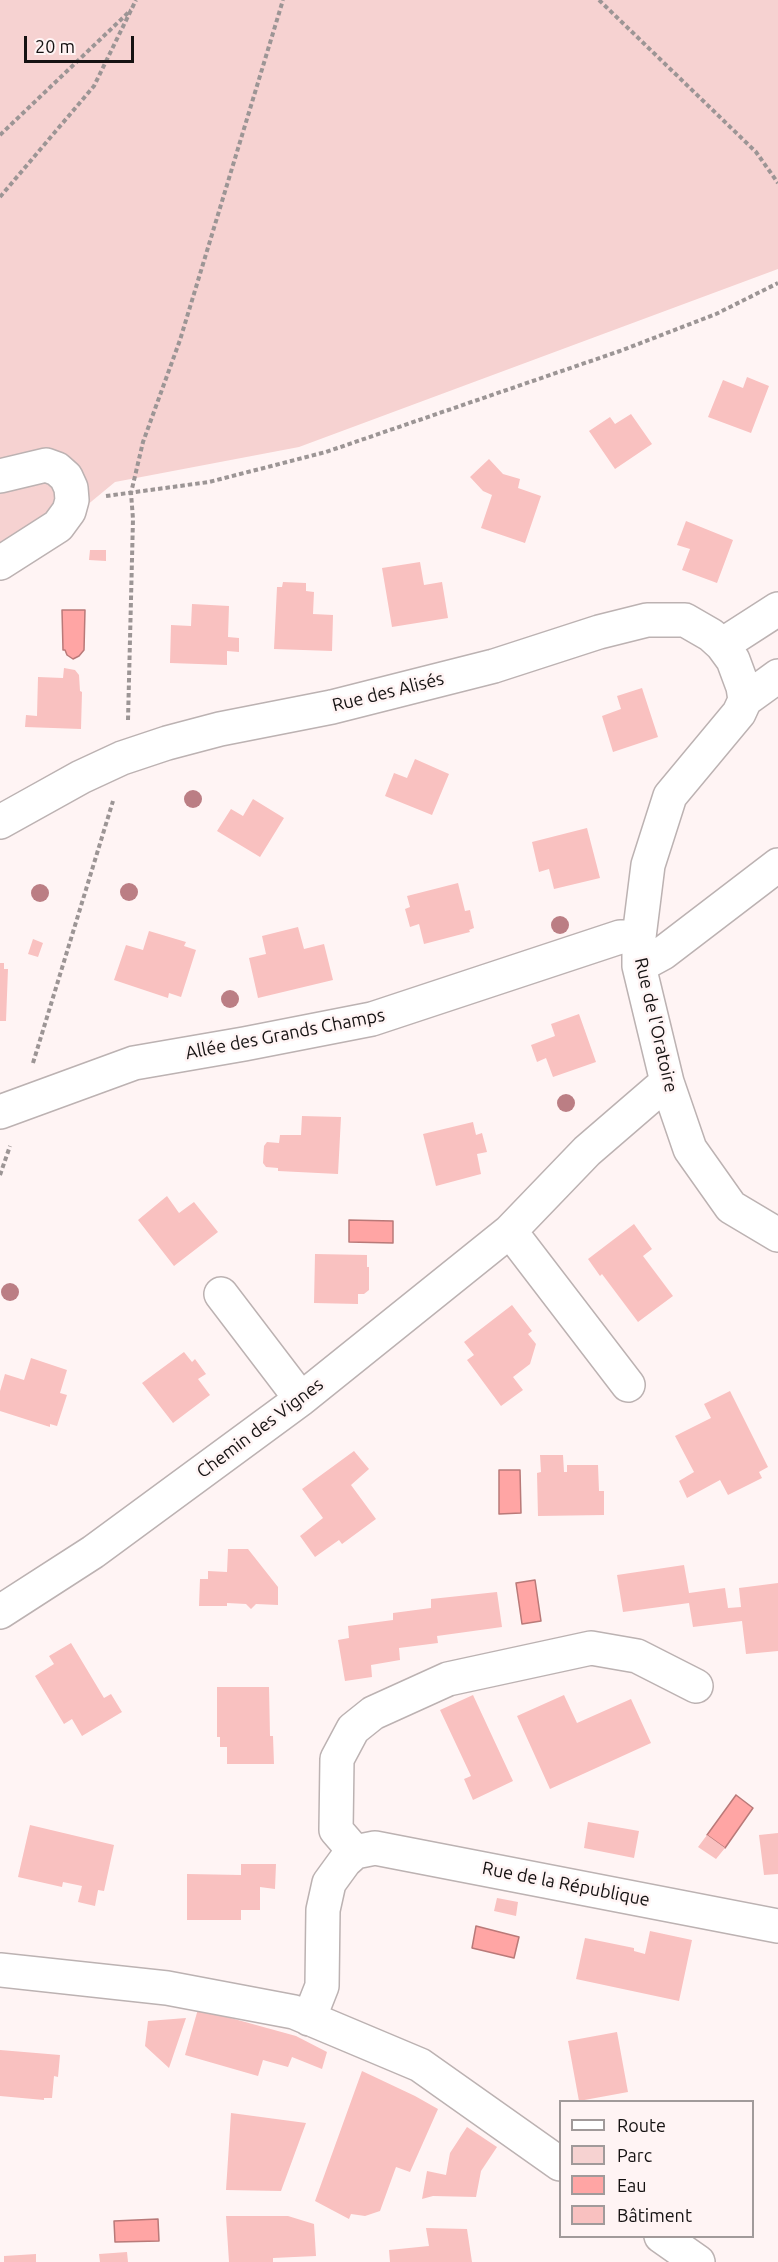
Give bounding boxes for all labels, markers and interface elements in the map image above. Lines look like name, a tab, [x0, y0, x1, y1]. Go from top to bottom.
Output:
scale bar	[27, 24, 136, 62]
text: 20 m	[35, 36, 75, 56]
street label: Rue des Alisés	[330, 668, 446, 716]
street label: Rue de l'Oratoire	[630, 955, 682, 1095]
street label: Allée des Grands Champs	[183, 1004, 387, 1064]
street label: Chemin des Vignes	[193, 1373, 327, 1483]
street label: Rue de la République	[480, 1857, 652, 1911]
legend	[559, 2100, 754, 2238]
text: Route	[617, 2115, 666, 2135]
text: Parc	[617, 2145, 652, 2165]
text: Eau	[617, 2175, 647, 2195]
text: Bâtiment	[617, 2205, 692, 2225]

